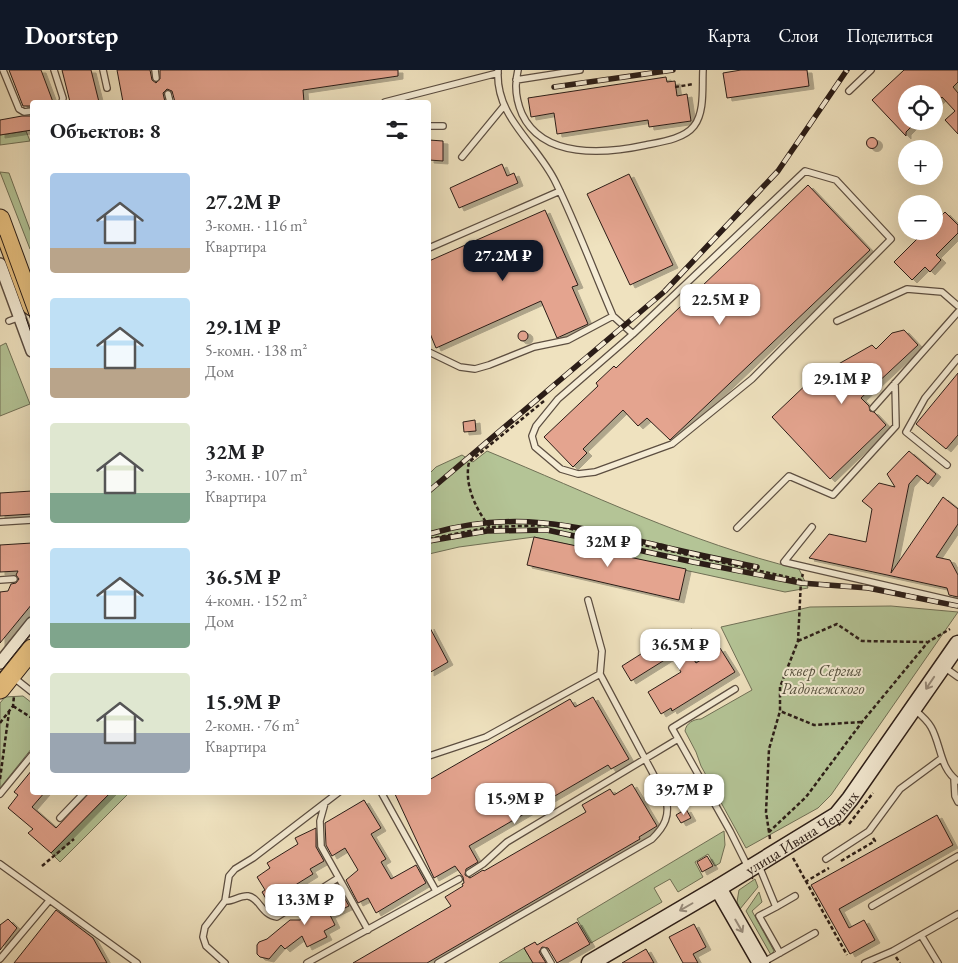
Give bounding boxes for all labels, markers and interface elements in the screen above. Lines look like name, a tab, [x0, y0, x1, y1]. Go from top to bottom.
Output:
text: Doorstep	[25, 20, 118, 51]
text: Карта	[708, 24, 751, 47]
text: Слои	[779, 24, 818, 47]
text: Поделиться	[846, 24, 933, 47]
map controls	[898, 85, 943, 240]
button: locate	[898, 85, 943, 130]
icon: filters	[383, 116, 411, 144]
text: Объектов: 8	[50, 117, 161, 144]
button: +	[898, 140, 943, 185]
text: 27.2M ₽	[205, 188, 281, 215]
icon: home	[90, 193, 150, 253]
button: −	[898, 195, 943, 240]
text: 3-комн. · 116 m²	[205, 215, 307, 236]
text: Квартира	[205, 236, 266, 257]
pin: 27.2M ₽	[457, 240, 549, 282]
text: 27.2M ₽	[474, 245, 532, 266]
pin: 22.5M ₽	[674, 284, 766, 326]
text: 22.5M ₽	[691, 289, 749, 310]
text: 29.1M ₽	[205, 313, 281, 340]
icon: home	[90, 318, 150, 378]
text: 5-комн. · 138 m²	[205, 340, 307, 361]
text: Дом	[205, 361, 234, 382]
pin: 29.1M ₽	[796, 362, 888, 405]
text: 29.1M ₽	[813, 368, 871, 389]
text: 32M ₽	[205, 438, 264, 465]
icon: home	[90, 443, 150, 503]
text: 3-комн. · 107 m²	[205, 465, 307, 486]
text: Квартира	[205, 486, 266, 507]
pin: 32M ₽	[573, 526, 643, 568]
text: 32M ₽	[585, 531, 631, 552]
text: 36.5M ₽	[205, 563, 281, 590]
icon: home	[90, 568, 150, 628]
text: 4-комн. · 152 m²	[205, 590, 307, 611]
text: Дом	[205, 611, 234, 632]
pin: 36.5M ₽	[634, 628, 726, 671]
text: 36.5M ₽	[651, 634, 709, 655]
park label: сквер Сергия Радонежского	[781, 660, 865, 699]
one-way arrow	[925, 676, 935, 690]
text: 15.9M ₽	[205, 688, 281, 715]
icon: home	[90, 693, 150, 753]
text: 2-комн. · 76 m²	[205, 715, 300, 736]
text: Квартира	[205, 736, 266, 757]
pin: 39.7M ₽	[638, 774, 730, 816]
text: 39.7M ₽	[655, 779, 713, 800]
pin: 15.9M ₽	[469, 782, 561, 825]
street label: улица Ивана Черных	[741, 786, 863, 880]
text: 15.9M ₽	[486, 788, 544, 809]
pin: 13.3M ₽	[259, 884, 351, 926]
text: 13.3M ₽	[276, 889, 334, 910]
one-way arrow	[680, 902, 694, 912]
one-way arrow	[735, 918, 745, 932]

